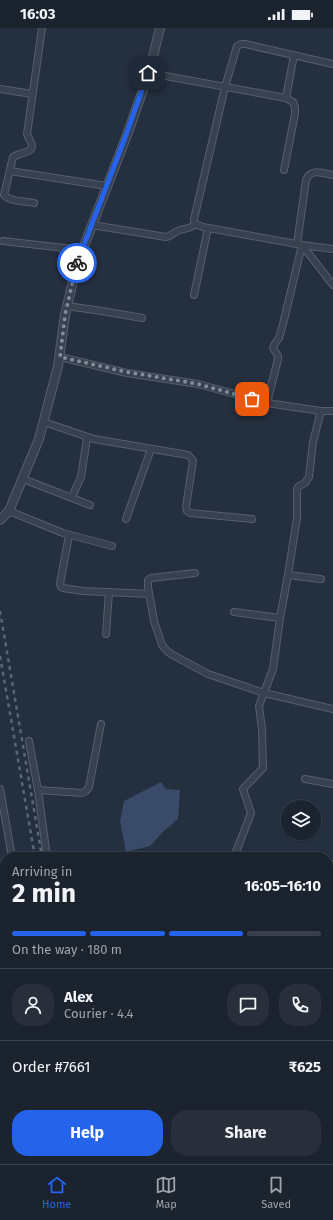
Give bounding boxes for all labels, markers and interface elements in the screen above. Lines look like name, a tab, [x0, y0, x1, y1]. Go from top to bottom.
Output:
text: 16:03	[20, 5, 55, 23]
pin	[131, 56, 165, 90]
icon: home	[137, 62, 159, 84]
courier	[57, 243, 97, 283]
icon: bike	[66, 252, 88, 274]
pin	[235, 382, 269, 416]
icon: bag	[241, 388, 263, 410]
map controls	[281, 800, 321, 840]
button: layers	[281, 800, 321, 840]
text: Arriving in	[12, 864, 72, 879]
text: 16:05–16:10	[244, 877, 321, 895]
text: 2 min	[12, 878, 76, 909]
text: On the way · 180 m	[12, 942, 122, 957]
button: person	[12, 984, 54, 1026]
button: chat	[227, 984, 269, 1026]
button: phone	[279, 984, 321, 1026]
text: Alex	[64, 988, 93, 1006]
text: Courier · 4.4	[64, 1006, 134, 1021]
text: Order #7661	[12, 1058, 91, 1076]
text: ₹625	[289, 1058, 321, 1076]
button: Help	[12, 1110, 163, 1156]
button: Share	[171, 1110, 321, 1156]
tab: Home	[42, 1174, 71, 1211]
tab: Map	[155, 1174, 177, 1211]
tab: Saved	[261, 1174, 291, 1211]

